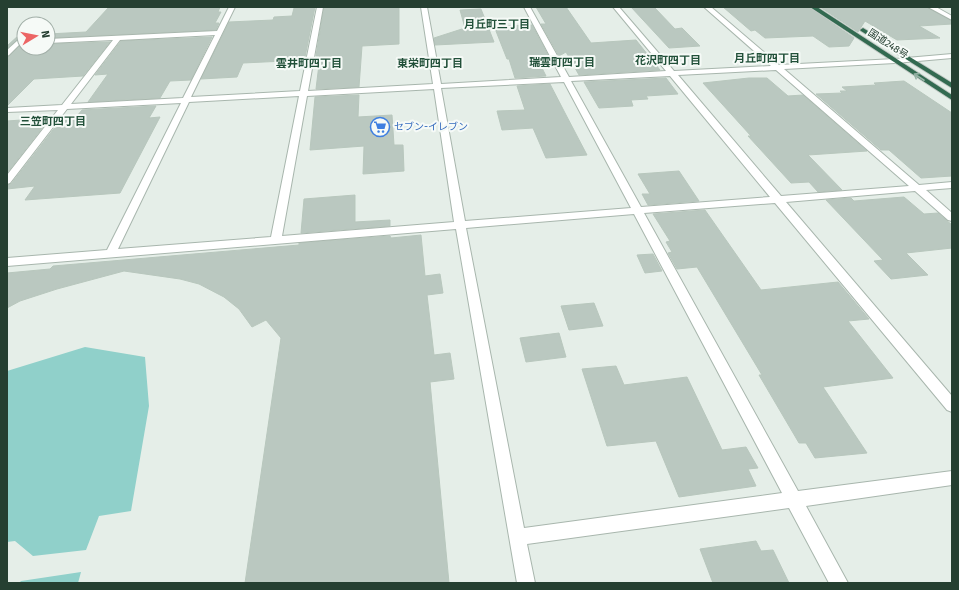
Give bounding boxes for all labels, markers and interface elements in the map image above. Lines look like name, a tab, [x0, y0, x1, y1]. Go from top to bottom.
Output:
north arrow	[16, 16, 56, 56]
district label: 月丘町三丁目	[464, 18, 530, 31]
street label: 国道248号	[866, 27, 910, 61]
text: N	[38, 30, 52, 39]
district label: 月丘町四丁目	[734, 52, 800, 65]
district label: 花沢町四丁目	[635, 54, 701, 67]
district label: 瑞雲町四丁目	[529, 56, 595, 69]
district label: 雲井町四丁目	[276, 57, 342, 70]
district label: 東栄町四丁目	[397, 57, 463, 70]
one-way arrow	[914, 73, 925, 81]
district label: 三笠町四丁目	[20, 115, 86, 128]
supermarket icon: セブン-イレブン	[369, 116, 391, 138]
place label: セブン-イレブン	[394, 121, 468, 133]

